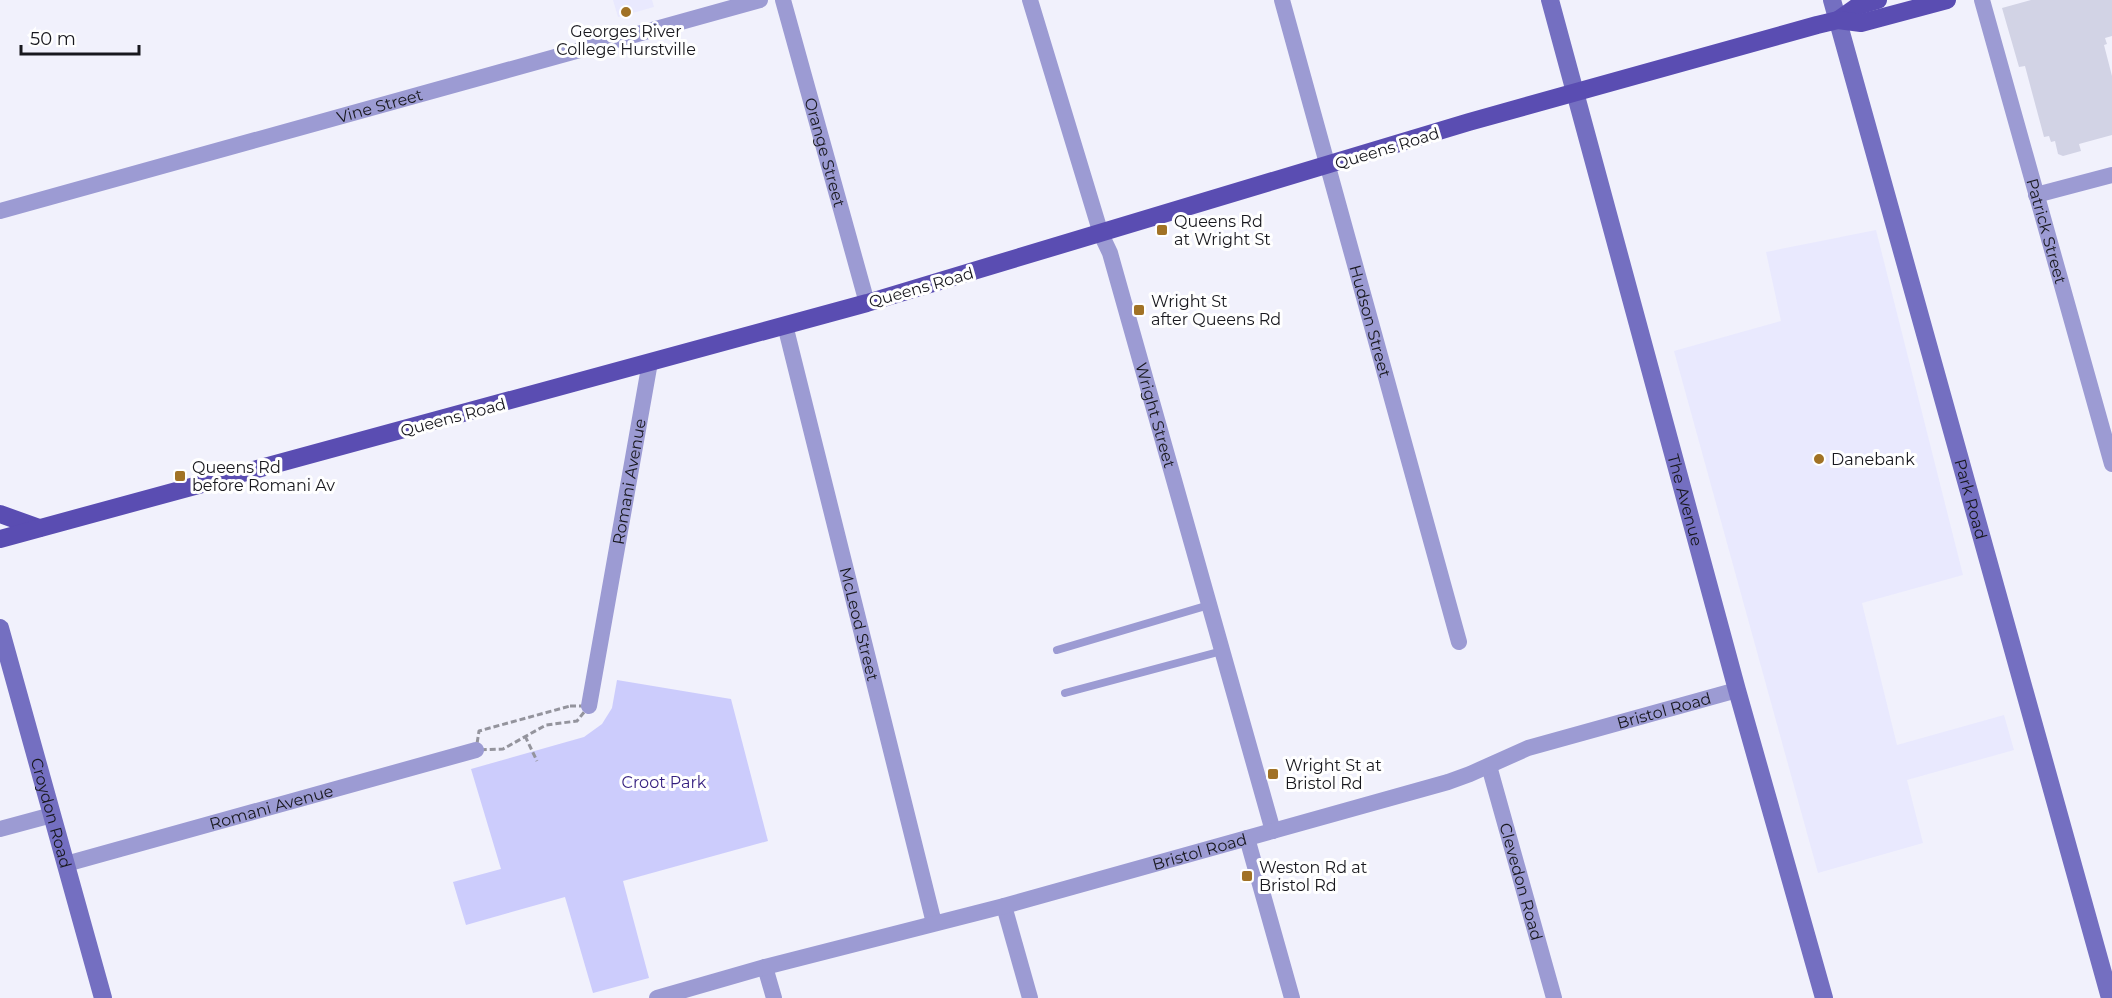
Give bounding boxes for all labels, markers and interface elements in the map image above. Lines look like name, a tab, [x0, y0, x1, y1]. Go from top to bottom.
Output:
marker: Georges River College Hurstville	[619, 5, 633, 19]
scale bar	[21, 18, 140, 56]
place label: Georges River College Hurstville	[556, 22, 696, 59]
text: 50 m	[30, 28, 76, 50]
street label: Vine Street	[335, 85, 425, 127]
street label: Orange Street	[801, 96, 849, 210]
street label: Queens Road	[1333, 124, 1442, 173]
street label: Patrick Street	[2022, 176, 2070, 287]
place label: Queens Rd at Wright St	[1174, 212, 1271, 249]
marker: Queens Rd at Wright St	[1155, 223, 1169, 237]
street label: Queens Road	[867, 263, 976, 312]
street label: Hudson Street	[1345, 263, 1395, 380]
place label: Wright St after Queens Rd	[1151, 292, 1281, 329]
marker: Wright St after Queens Rd	[1132, 303, 1146, 317]
street label: Wright Street	[1131, 360, 1179, 471]
street label: Queens Road	[398, 394, 508, 441]
street label: Romani Avenue	[609, 417, 650, 546]
place label: Danebank	[1831, 450, 1915, 469]
street label: The Avenue	[1664, 452, 1707, 548]
marker: Danebank	[1812, 452, 1826, 466]
street label: Park Road	[1950, 457, 1991, 541]
place label: Queens Rd before Romani Av	[192, 458, 335, 495]
marker: Queens Rd before Romani Av	[173, 469, 187, 483]
street label: McLeod Street	[836, 565, 882, 683]
street label: Bristol Road	[1615, 689, 1713, 733]
street label: Croydon Road	[27, 756, 75, 870]
place label: Wright St at Bristol Rd	[1285, 756, 1382, 793]
marker: Wright St at Bristol Rd	[1266, 767, 1280, 781]
park label: Croot Park	[622, 773, 707, 792]
street label: Romani Avenue	[207, 781, 335, 834]
street label: Clevedon Road	[1495, 821, 1546, 943]
street label: Bristol Road	[1150, 830, 1249, 874]
place label: Weston Rd at Bristol Rd	[1259, 858, 1368, 895]
marker: Weston Rd at Bristol Rd	[1240, 869, 1254, 883]

